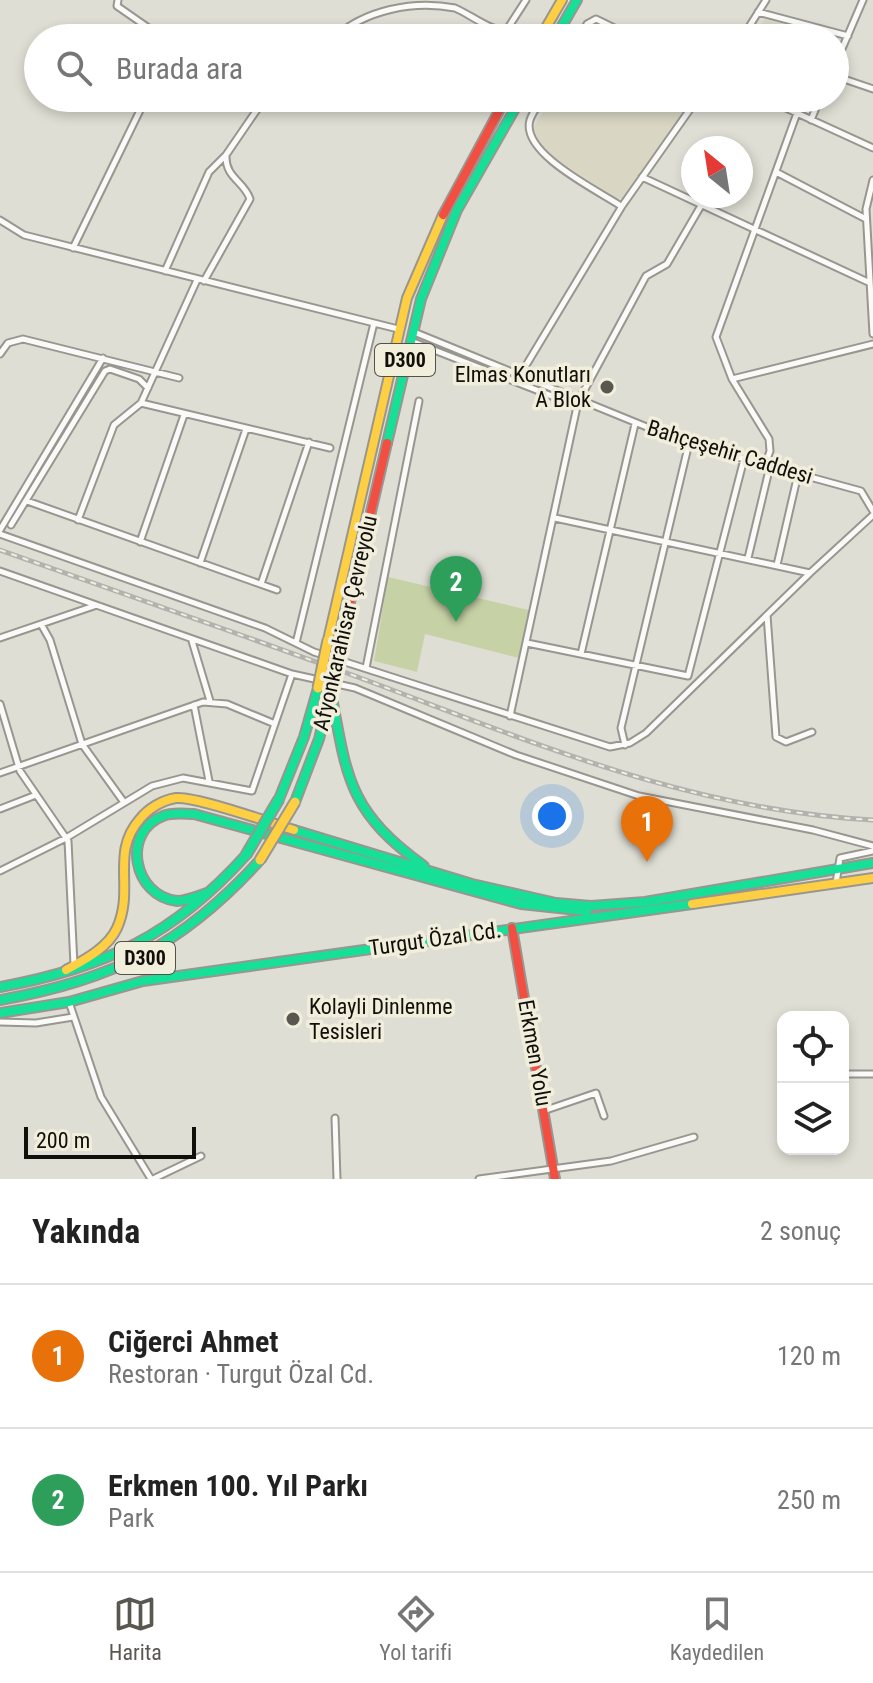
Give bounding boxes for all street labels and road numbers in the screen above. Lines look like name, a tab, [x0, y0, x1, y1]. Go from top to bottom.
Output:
road number: D300	[375, 344, 435, 376]
street label: Bahçeşehir Caddesi	[644, 415, 816, 489]
street label: Afyonkarahisar Çevreyolu	[308, 513, 382, 733]
street label: Turgut Özal Cd.	[367, 917, 503, 961]
road number: D300	[115, 942, 175, 974]
street label: Erkmen Yolu	[513, 998, 557, 1108]

